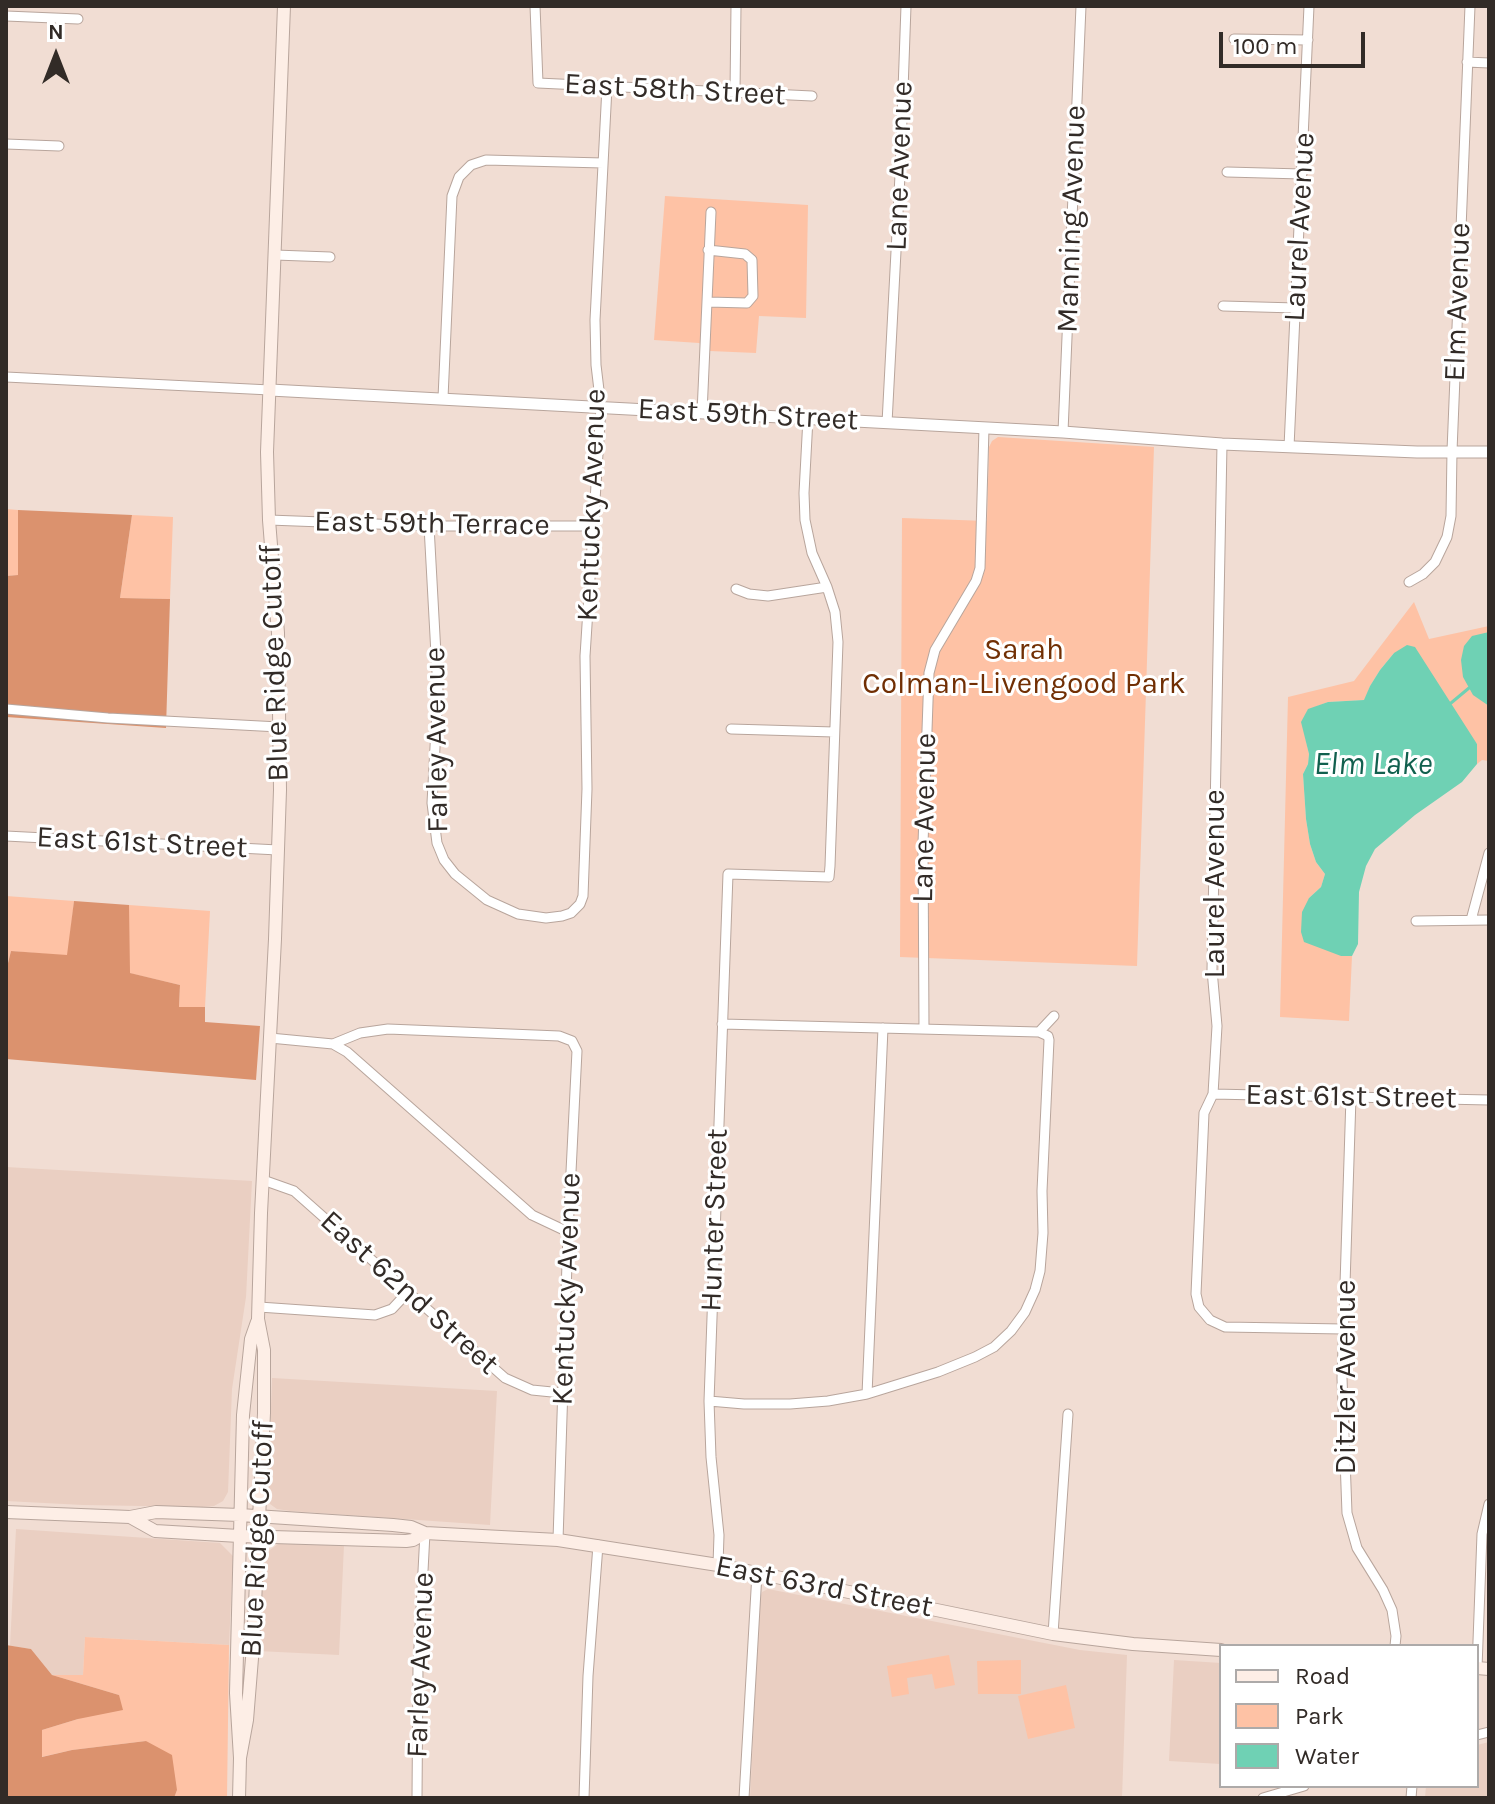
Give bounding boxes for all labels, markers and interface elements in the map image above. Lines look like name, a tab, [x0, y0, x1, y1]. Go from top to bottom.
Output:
north arrow	[16, 16, 96, 96]
scale bar	[1223, 16, 1369, 66]
text: N	[48, 19, 64, 45]
text: 100 m	[1233, 32, 1298, 60]
street label: East 58th Street	[563, 66, 787, 114]
street label: Lane Avenue	[879, 80, 921, 252]
street label: Manning Avenue	[1050, 104, 1094, 334]
street label: Laurel Avenue	[1277, 132, 1323, 322]
street label: Elm Avenue	[1437, 222, 1479, 382]
street label: Kentucky Avenue	[570, 388, 614, 622]
street label: East 59th Street	[637, 391, 859, 439]
street label: East 59th Terrace	[314, 504, 550, 544]
street label: Blue Ridge Cutoff	[253, 544, 297, 782]
park label: Sarah Colman-Livengood Park	[862, 632, 1186, 702]
street label: Farley Avenue	[417, 647, 457, 833]
street label: Lane Avenue	[906, 733, 944, 903]
water label: Elm Lake	[1314, 746, 1432, 784]
street label: Laurel Avenue	[1197, 789, 1233, 979]
street label: East 61st Street	[36, 819, 248, 867]
street label: East 61st Street	[1245, 1077, 1457, 1117]
street label: Hunter Street	[694, 1128, 736, 1312]
street label: Kentucky Avenue	[545, 1172, 589, 1406]
street label: East 62nd Street	[312, 1204, 506, 1382]
street label: Ditzler Avenue	[1328, 1280, 1364, 1474]
street label: Blue Ridge Cutoff	[234, 1420, 282, 1658]
street label: East 63rd Street	[712, 1548, 936, 1626]
street label: Farley Avenue	[400, 1571, 442, 1759]
legend	[1219, 1644, 1479, 1788]
text: Road	[1295, 1662, 1350, 1690]
text: Park	[1295, 1702, 1344, 1730]
text: Water	[1295, 1742, 1359, 1770]

